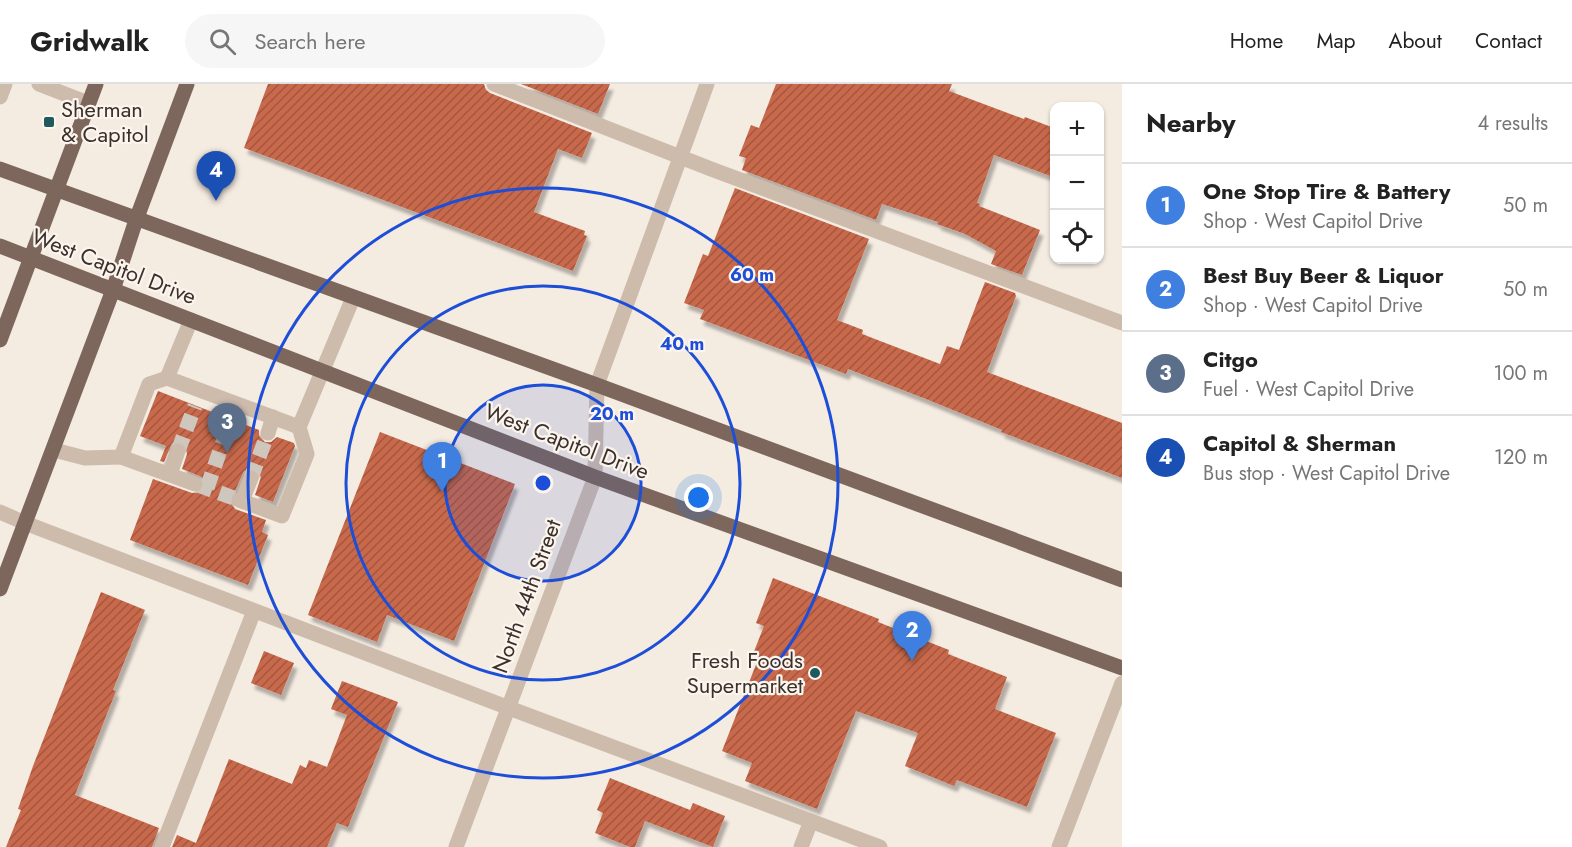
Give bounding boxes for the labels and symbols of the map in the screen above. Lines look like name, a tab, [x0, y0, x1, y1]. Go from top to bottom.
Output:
place label: Sherman & Capitol	[61, 93, 149, 150]
marker: Sherman & Capitol	[42, 115, 56, 129]
pin: 4	[196, 152, 236, 201]
street label: West Capitol Drive	[27, 220, 201, 312]
text: 60 m	[730, 262, 774, 288]
text: 40 m	[660, 331, 704, 357]
street label: West Capitol Drive	[480, 395, 654, 487]
text: 20 m	[590, 401, 634, 427]
pin: 3	[208, 404, 246, 453]
pin: 1	[422, 442, 462, 492]
centre of rings	[533, 473, 553, 493]
your location	[684, 483, 713, 512]
street label: North 44th Street	[483, 514, 569, 677]
pin: 2	[892, 612, 932, 661]
place label: Fresh Foods Supermarket	[687, 644, 804, 701]
marker: Fresh Foods Supermarket	[808, 666, 822, 680]

